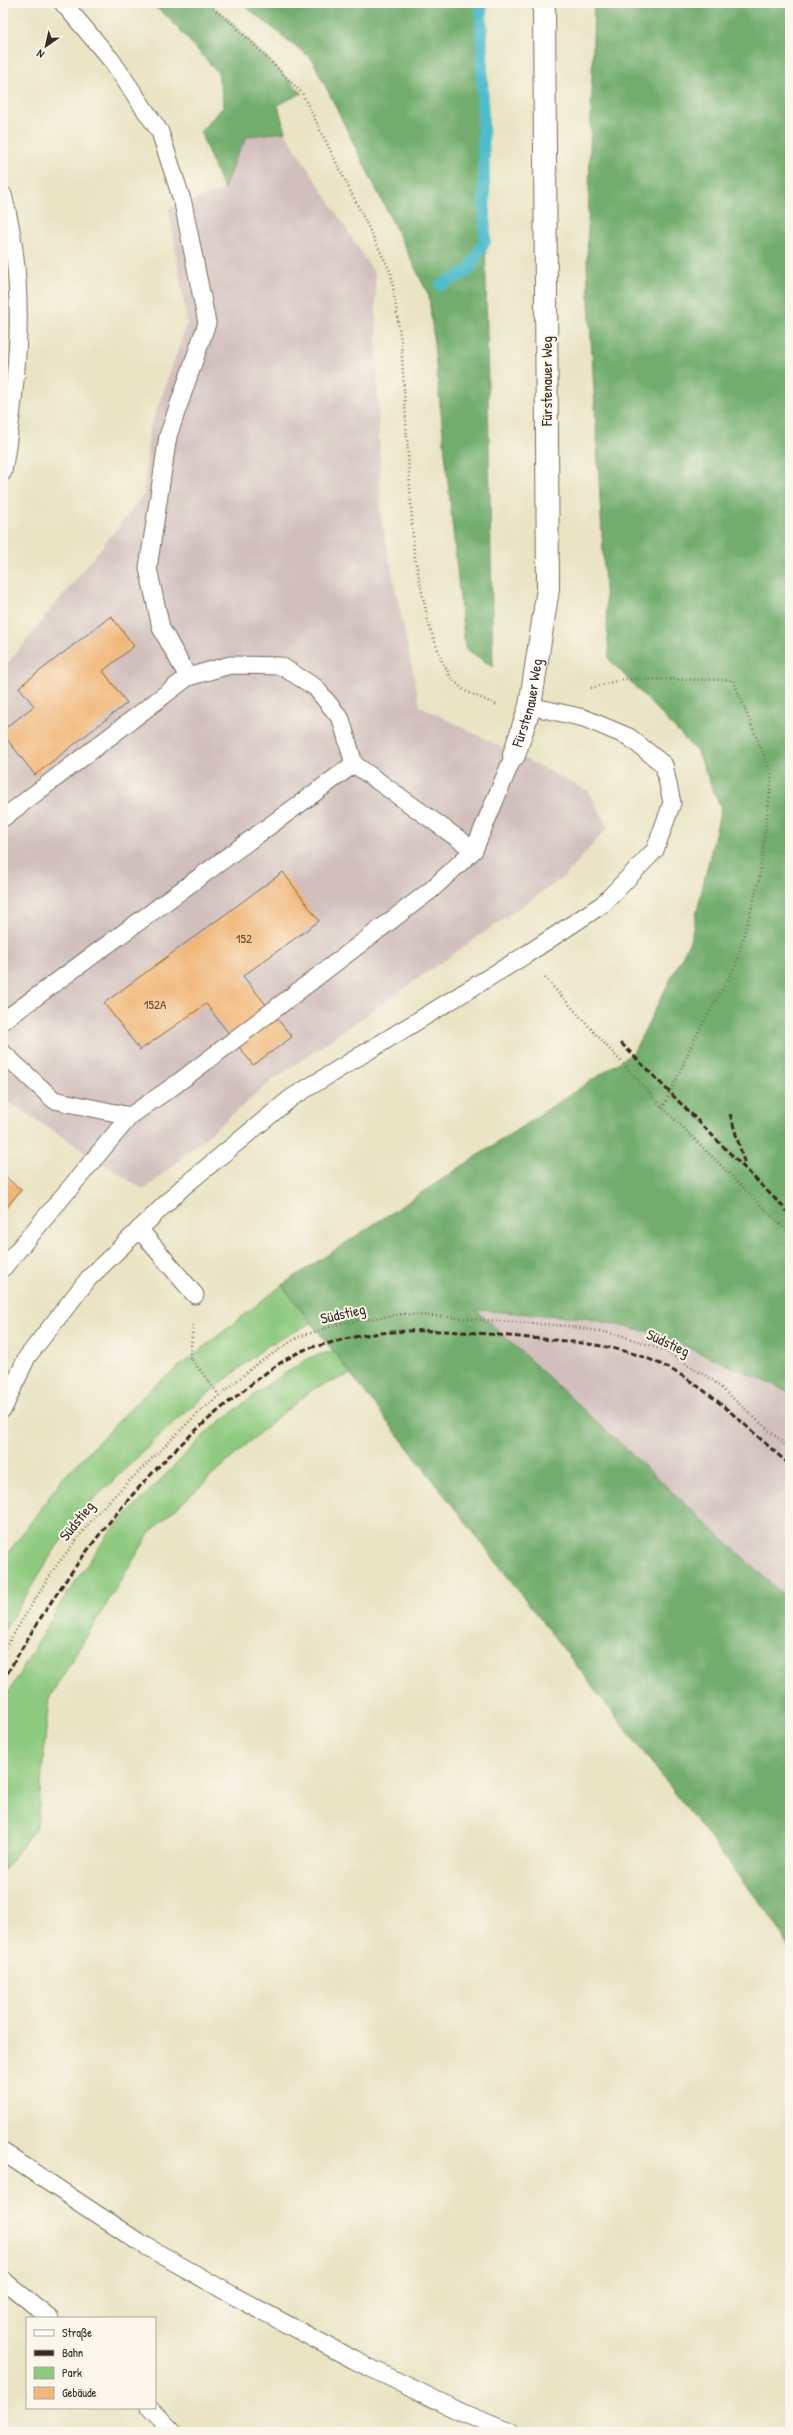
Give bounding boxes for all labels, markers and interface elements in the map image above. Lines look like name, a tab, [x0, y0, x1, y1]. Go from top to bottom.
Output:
north arrow	[26, 26, 66, 66]
text: N	[34, 47, 47, 62]
street label: Fürstenauer Weg	[536, 336, 557, 427]
street label: Fürstenauer Weg	[506, 657, 547, 751]
house number: 152	[236, 929, 252, 947]
house number: 152A	[144, 995, 167, 1013]
street label: Südstieg	[318, 1298, 368, 1329]
street label: Südstieg	[643, 1323, 694, 1362]
street label: Südstieg	[54, 1496, 99, 1545]
legend	[26, 2317, 156, 2409]
text: Straße	[62, 2324, 92, 2341]
text: Bahn	[62, 2344, 83, 2361]
text: Park	[62, 2364, 82, 2381]
text: Gebäude	[62, 2384, 97, 2401]

